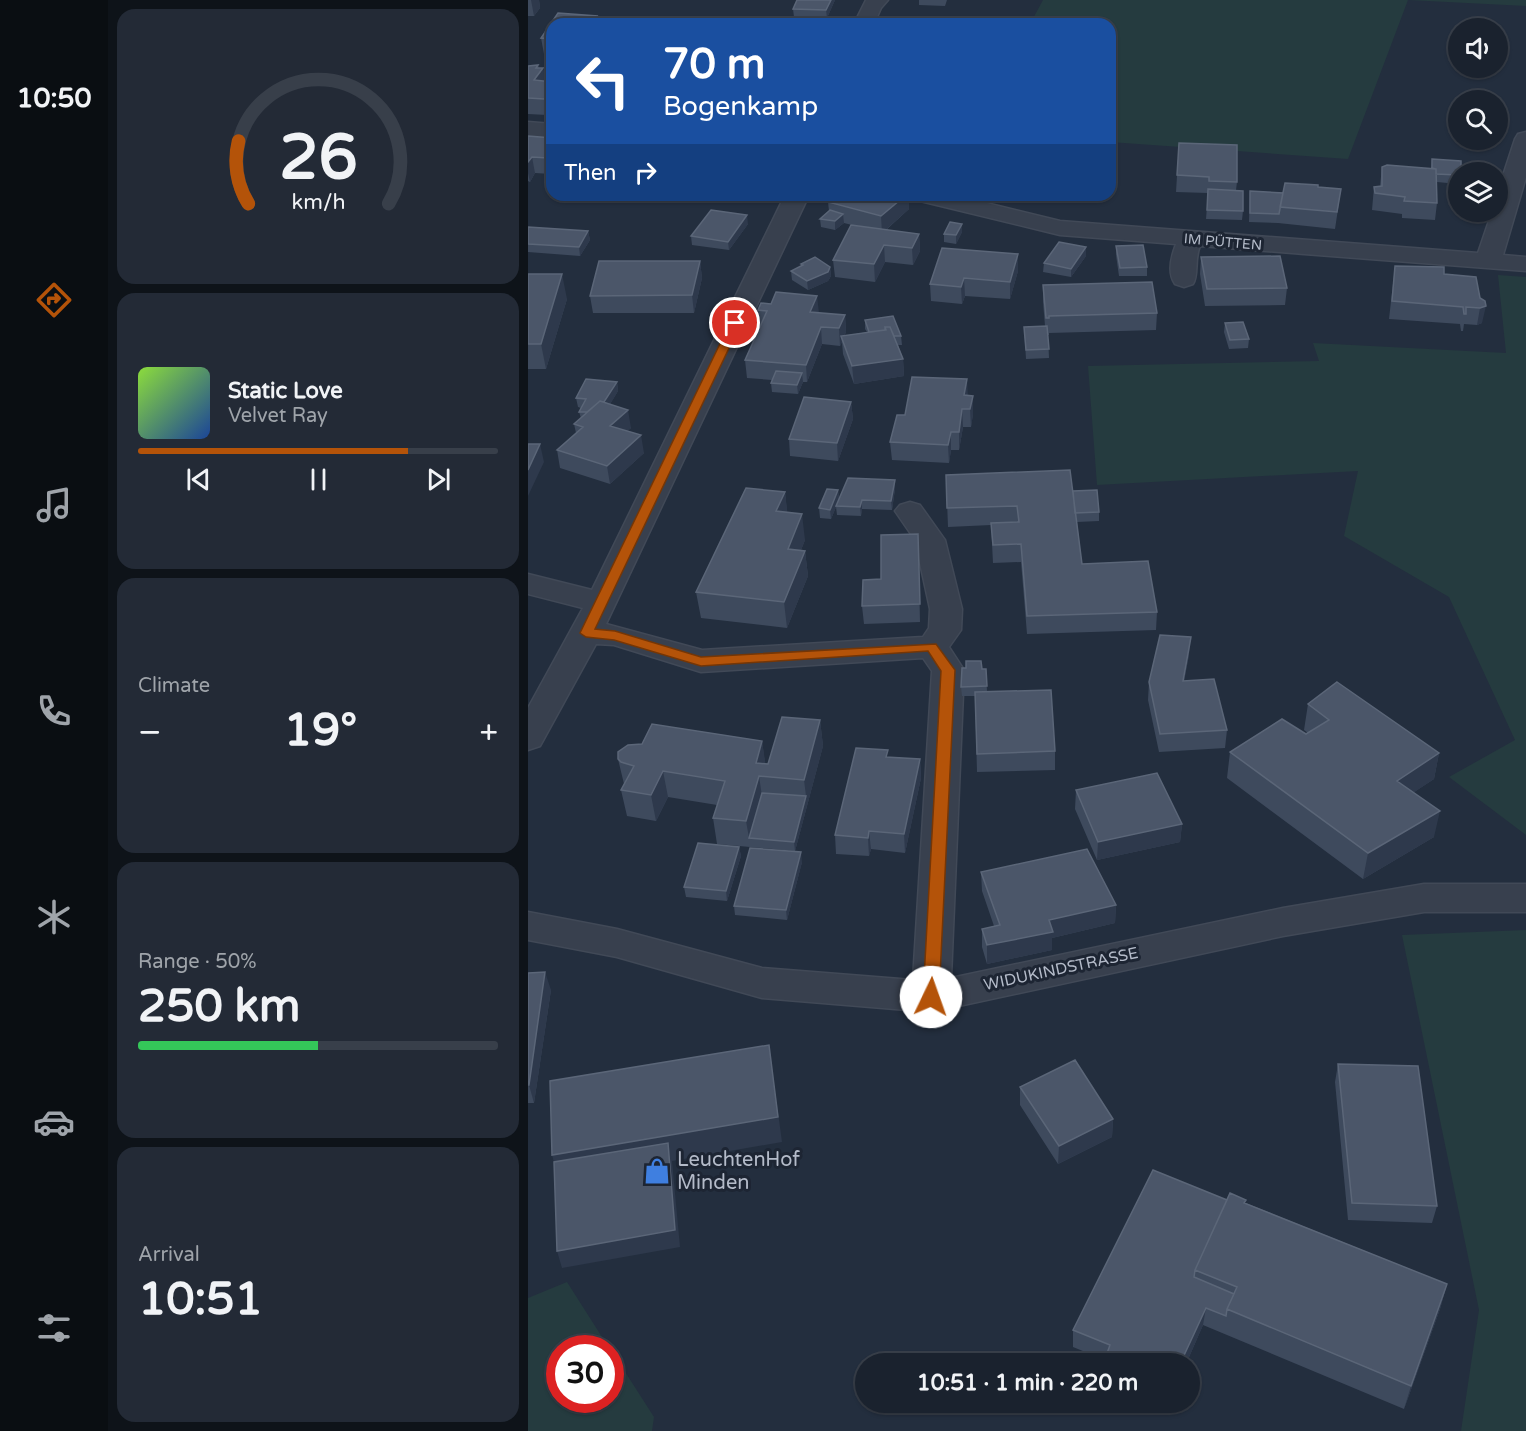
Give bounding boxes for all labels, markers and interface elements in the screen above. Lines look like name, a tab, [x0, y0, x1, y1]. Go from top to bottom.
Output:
map controls	[1448, 18, 1508, 222]
button: sound	[1448, 18, 1508, 78]
text: 70 m	[663, 39, 765, 90]
icon: left	[564, 42, 642, 120]
text: 10:50	[17, 82, 91, 115]
text: Bogenkamp	[663, 90, 818, 123]
button: search	[1448, 90, 1508, 150]
text: 26	[279, 121, 357, 196]
icon: right	[629, 156, 662, 189]
text: Then	[564, 160, 617, 186]
button: layers	[1448, 162, 1508, 222]
text: km/h	[291, 189, 345, 215]
street label: IM PÜTTEN	[1183, 230, 1263, 254]
icon: directions	[33, 279, 75, 321]
pin	[709, 297, 760, 348]
icon: arrive	[718, 306, 751, 339]
text: Static Love	[228, 378, 343, 404]
text: Velvet Ray	[228, 404, 328, 428]
icon: previous	[182, 463, 215, 496]
icon: pause	[302, 463, 335, 496]
icon: next	[422, 463, 455, 496]
icon: music	[33, 484, 75, 526]
text: Climate	[138, 674, 210, 698]
icon: phone	[33, 690, 75, 732]
text: 19°	[284, 704, 357, 758]
text: −	[138, 713, 162, 752]
text: +	[479, 713, 498, 752]
icon: climate	[33, 896, 75, 938]
street label: WIDUKINDSTRASSE	[982, 943, 1140, 995]
text: Range · 50%	[138, 950, 257, 974]
position arrow	[899, 965, 963, 1029]
text: 250 km	[138, 980, 300, 1034]
icon: car	[33, 1101, 75, 1143]
place label: LeuchtenHof Minden	[677, 1148, 800, 1195]
shop icon: LeuchtenHof Minden	[642, 1156, 672, 1186]
text: Arrival	[138, 1243, 200, 1267]
text: 10:51	[138, 1273, 263, 1327]
icon: filters	[33, 1307, 75, 1349]
speed limit sign: 30	[546, 1335, 624, 1413]
text: 10:51 · 1 min · 220 m	[917, 1370, 1138, 1396]

